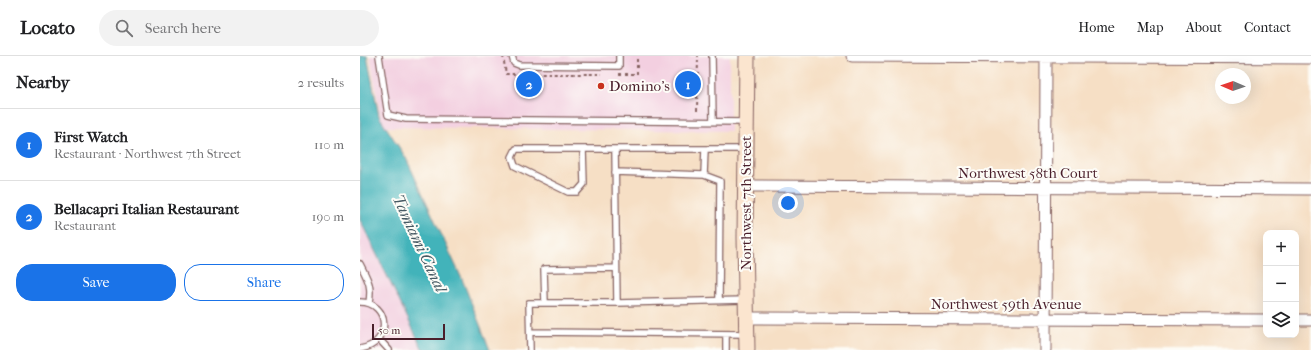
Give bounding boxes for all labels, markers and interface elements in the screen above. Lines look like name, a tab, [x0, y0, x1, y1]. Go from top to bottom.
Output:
search box	[99, 10, 379, 46]
text: Locato	[20, 17, 75, 39]
icon: search	[113, 17, 135, 39]
text: Search here	[145, 19, 221, 37]
text: Home	[1078, 19, 1115, 36]
text: Map	[1137, 19, 1164, 36]
text: About	[1186, 19, 1222, 36]
text: Contact	[1244, 19, 1291, 36]
north arrow	[1215, 68, 1251, 104]
pin: 2	[516, 69, 542, 99]
pin: 1	[675, 69, 701, 99]
text: Nearby	[16, 72, 70, 92]
text: 2 results	[298, 75, 344, 90]
place label: Domino's	[609, 77, 670, 95]
marker: Domino's	[596, 81, 606, 91]
text: First Watch	[54, 128, 128, 146]
street label: Northwest 7th Street	[737, 135, 755, 270]
text: 1	[27, 137, 31, 152]
text: 110 m	[314, 137, 344, 152]
text: Restaurant · Northwest 7th Street	[54, 146, 241, 161]
street label: Northwest 58th Court	[958, 164, 1099, 182]
water label: Tamiami Canal	[389, 191, 451, 297]
your location	[778, 193, 798, 213]
text: Bellacapri Italian Restaurant	[54, 200, 239, 218]
text: 2	[26, 209, 32, 224]
text: 190 m	[312, 209, 344, 224]
text: Restaurant	[54, 218, 116, 233]
map controls	[1263, 230, 1299, 338]
button: +	[1263, 230, 1299, 266]
button: Save	[16, 264, 176, 301]
button: Share	[184, 264, 344, 301]
button: −	[1263, 266, 1299, 302]
street label: Northwest 59th Avenue	[931, 295, 1082, 313]
button: layers	[1263, 302, 1299, 338]
scale bar	[372, 322, 445, 341]
text: 50 m	[378, 324, 400, 337]

